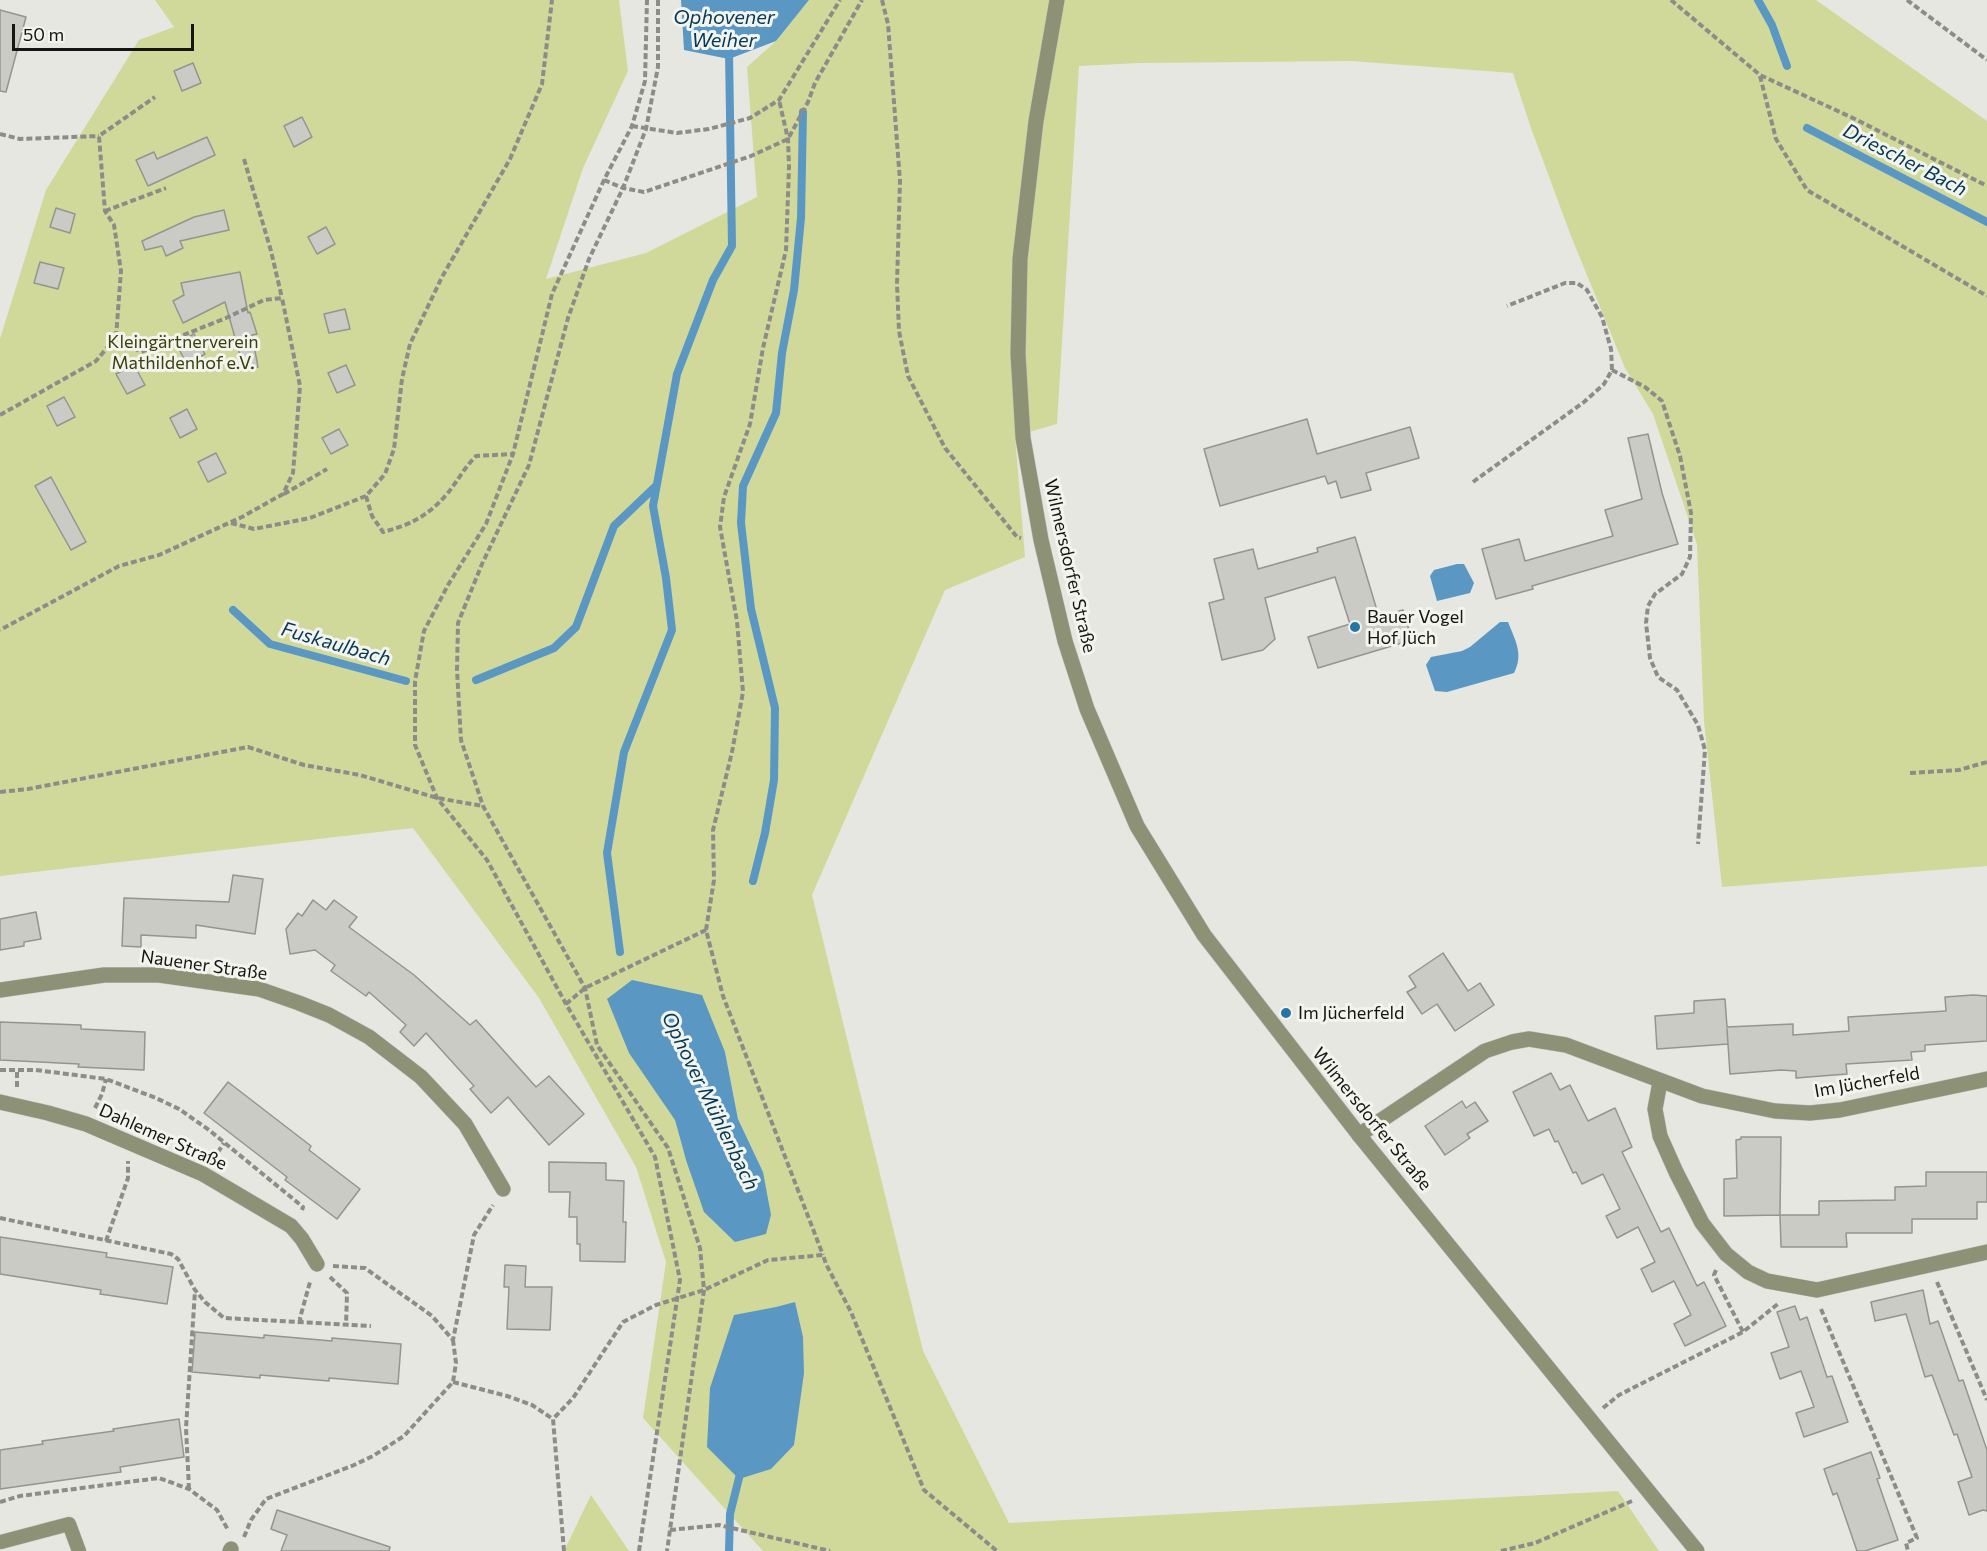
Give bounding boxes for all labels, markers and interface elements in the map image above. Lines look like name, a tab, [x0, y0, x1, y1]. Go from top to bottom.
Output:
water label: Ophovener Weiher	[673, 5, 775, 52]
scale bar	[15, 12, 196, 50]
text: 50 m	[23, 23, 64, 45]
water label: Driescher Bach	[1839, 118, 1971, 202]
park label: Kleingärtnerverein Mathildenhof e.V.	[107, 331, 259, 374]
street label: Wilmersdorfer Straße	[1040, 477, 1100, 655]
place label: Bauer Vogel Hof Jüch	[1367, 606, 1464, 648]
water label: Fuskaulbach	[279, 617, 393, 671]
marker: Bauer Vogel Hof Jüch	[1348, 620, 1362, 634]
street label: Nauener Straße	[139, 945, 269, 985]
place label: Im Jücherfeld	[1298, 1002, 1405, 1024]
marker: Im Jücherfeld	[1279, 1006, 1293, 1020]
water label: Ophover Mühlenbach	[656, 1008, 764, 1194]
street label: Wilmersdorfer Straße	[1308, 1043, 1436, 1195]
street label: Im Jücherfeld	[1813, 1062, 1921, 1102]
street label: Dahlemer Straße	[96, 1099, 230, 1175]

